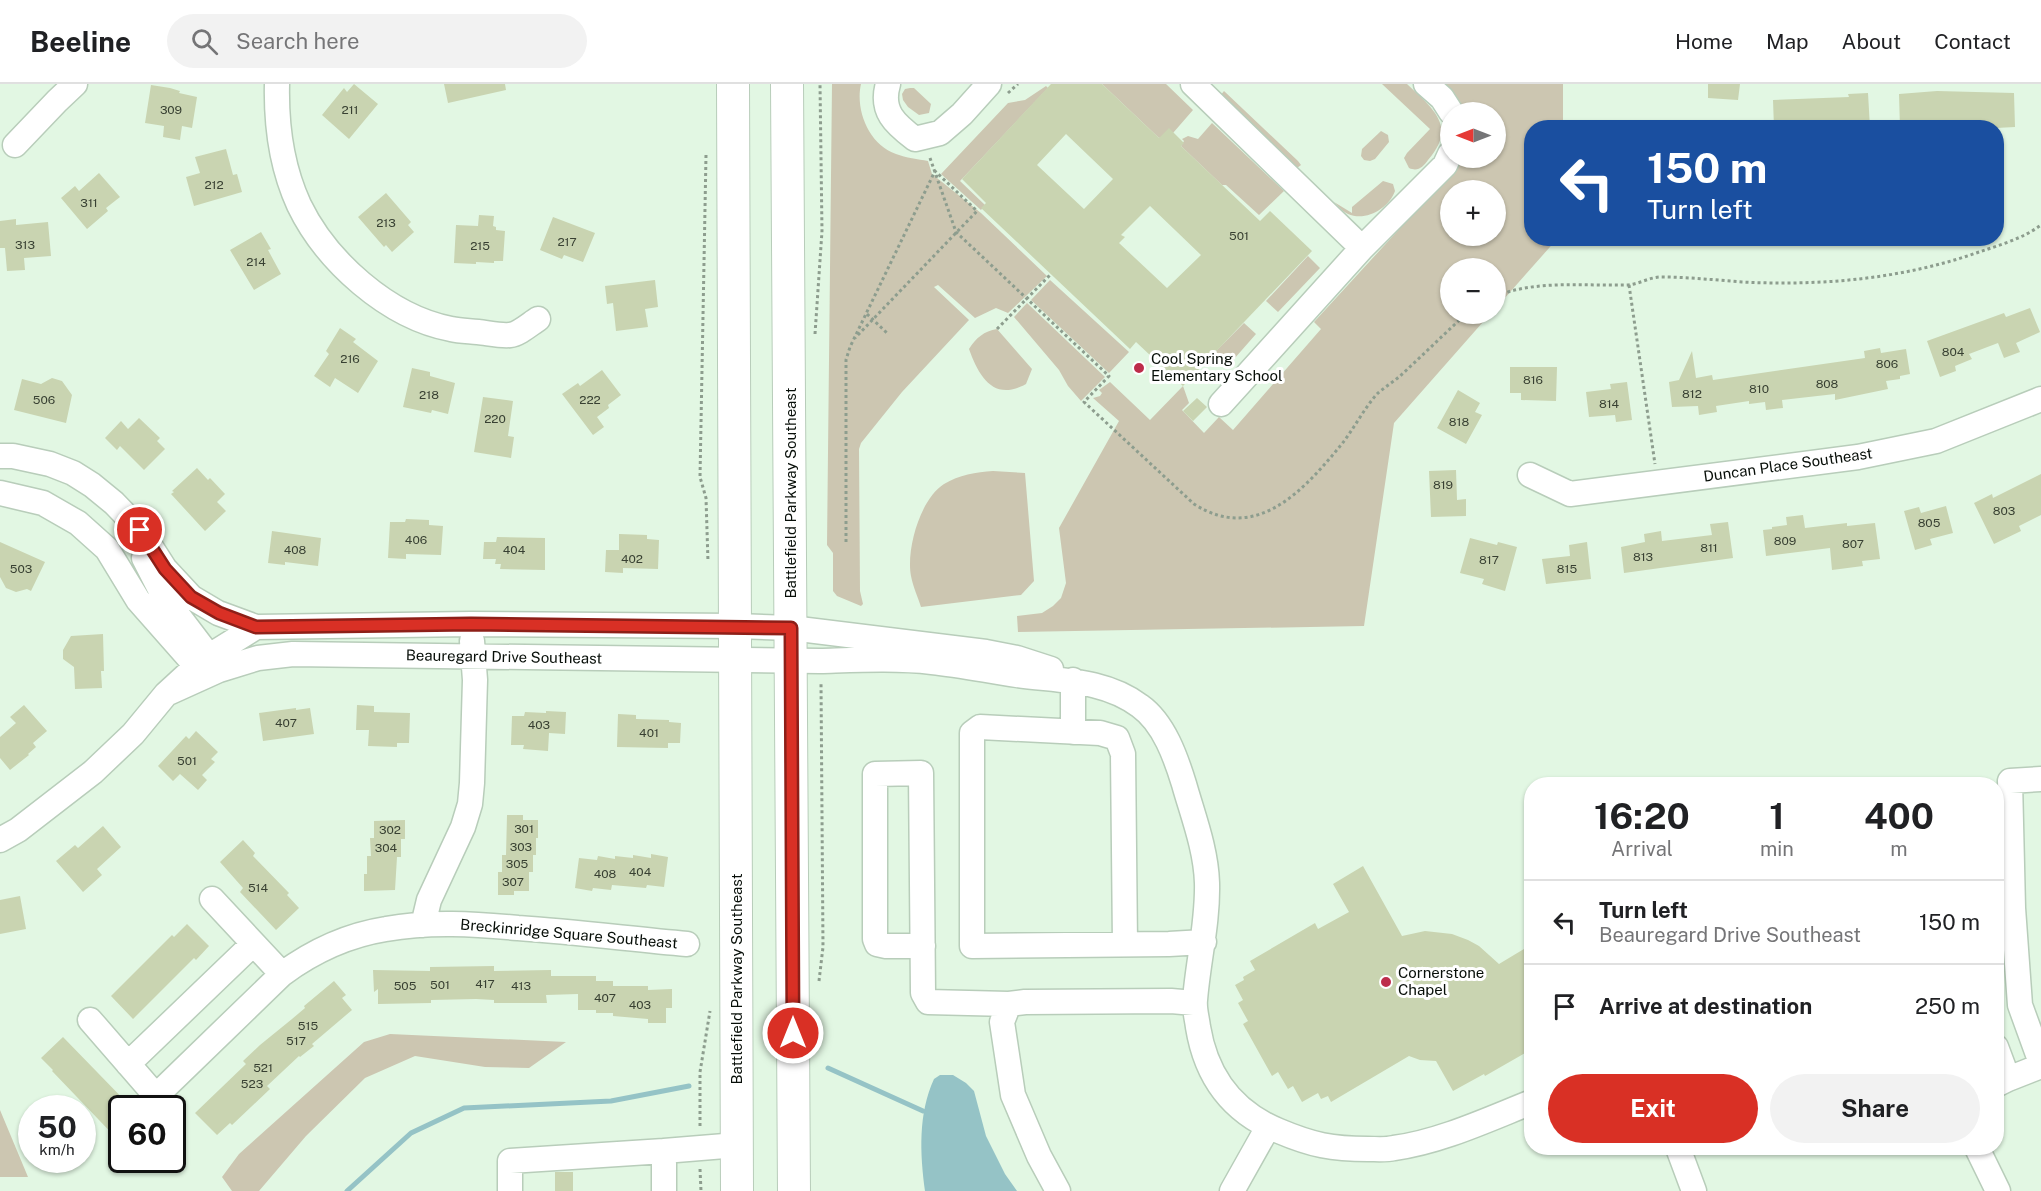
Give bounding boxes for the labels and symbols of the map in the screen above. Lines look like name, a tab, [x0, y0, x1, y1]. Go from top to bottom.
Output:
north arrow	[1440, 102, 1506, 168]
house number: 309	[160, 103, 182, 117]
house number: 211	[342, 103, 358, 117]
house number: 212	[204, 178, 224, 192]
house number: 311	[80, 196, 98, 210]
house number: 213	[376, 216, 396, 230]
house number: 501	[1229, 229, 1249, 243]
house number: 217	[557, 235, 577, 249]
house number: 313	[15, 238, 35, 252]
house number: 215	[470, 239, 490, 253]
house number: 214	[246, 255, 266, 269]
house number: 804	[1942, 345, 1965, 359]
place label: Cool Spring Elementary School	[1151, 350, 1283, 384]
house number: 216	[340, 352, 360, 366]
house number: 806	[1876, 357, 1898, 371]
marker: Cool Spring Elementary School	[1132, 361, 1146, 375]
house number: 816	[1523, 373, 1543, 387]
house number: 808	[1816, 377, 1839, 391]
house number: 810	[1749, 382, 1769, 396]
street label: Battlefield Parkway Southeast	[782, 387, 799, 599]
house number: 812	[1682, 387, 1702, 401]
house number: 218	[419, 388, 439, 402]
house number: 506	[33, 393, 55, 407]
house number: 222	[579, 393, 601, 407]
house number: 814	[1599, 397, 1620, 411]
house number: 220	[484, 412, 506, 426]
house number: 818	[1449, 415, 1469, 429]
street label: Duncan Place Southeast	[1702, 444, 1874, 485]
house number: 819	[1433, 478, 1453, 492]
pin	[114, 504, 165, 555]
house number: 803	[1993, 504, 2015, 518]
house number: 805	[1918, 516, 1941, 530]
house number: 406	[405, 533, 427, 547]
house number: 809	[1774, 534, 1796, 548]
house number: 807	[1842, 537, 1864, 551]
house number: 811	[1700, 541, 1718, 555]
house number: 408	[284, 543, 307, 557]
house number: 404	[503, 543, 526, 557]
house number: 813	[1633, 550, 1653, 564]
house number: 402	[621, 552, 643, 566]
house number: 817	[1479, 553, 1499, 567]
house number: 503	[10, 562, 32, 576]
house number: 815	[1557, 562, 1577, 576]
street label: Beauregard Drive Southeast	[406, 646, 603, 667]
house number: 407	[275, 716, 297, 730]
house number: 403	[528, 718, 550, 732]
house number: 401	[639, 726, 659, 740]
house number: 501	[177, 754, 197, 768]
house number: 301	[514, 822, 534, 836]
house number: 302	[379, 823, 401, 837]
house number: 303	[510, 840, 532, 854]
house number: 304	[375, 841, 398, 855]
house number: 305	[506, 857, 529, 871]
house number: 404	[629, 865, 652, 879]
house number: 408	[594, 867, 617, 881]
street label: Battlefield Parkway Southeast	[728, 873, 745, 1085]
house number: 307	[502, 875, 524, 889]
house number: 514	[248, 881, 269, 895]
street label: Breckinridge Square Southeast	[460, 916, 679, 951]
place label: Cornerstone Chapel	[1398, 964, 1484, 998]
marker: Cornerstone Chapel	[1379, 975, 1393, 989]
house number: 417	[475, 977, 495, 991]
house number: 501	[430, 978, 450, 992]
house number: 505	[394, 979, 417, 993]
house number: 413	[511, 979, 531, 993]
house number: 407	[594, 991, 616, 1005]
house number: 403	[629, 998, 651, 1012]
position arrow	[761, 1001, 825, 1065]
house number: 515	[298, 1019, 318, 1033]
house number: 517	[286, 1034, 306, 1048]
house number: 521	[253, 1061, 273, 1075]
house number: 523	[241, 1077, 263, 1091]
speed limit sign: 60	[108, 1095, 186, 1173]

